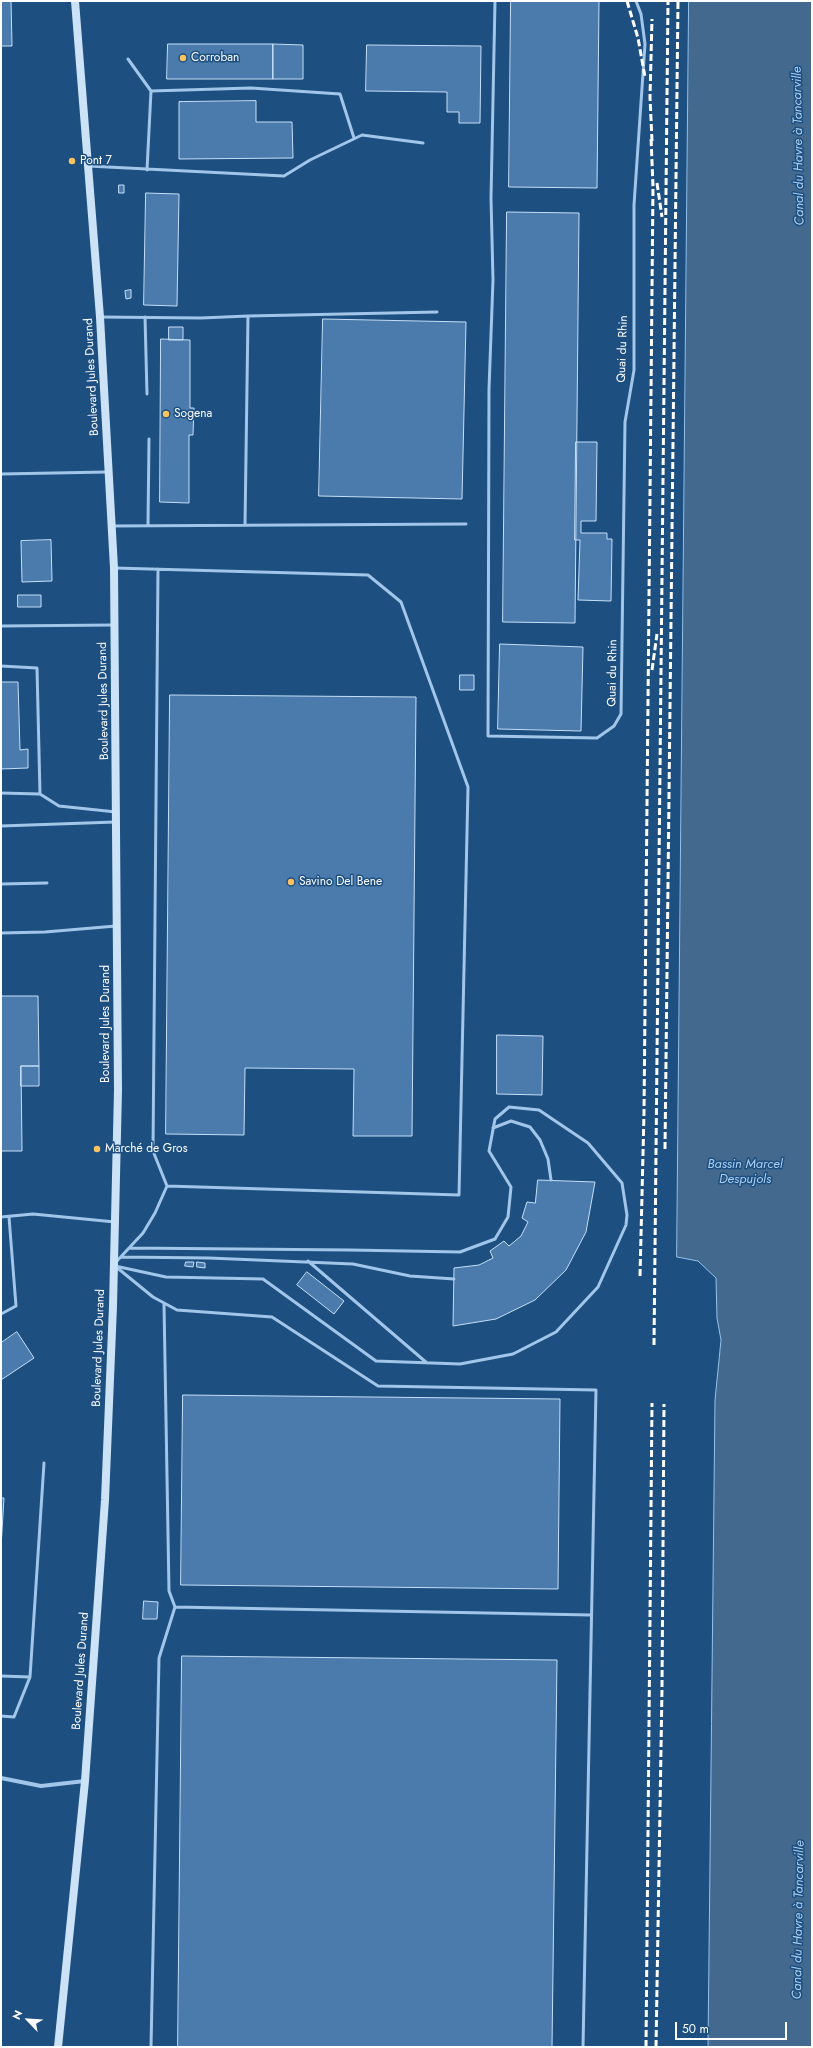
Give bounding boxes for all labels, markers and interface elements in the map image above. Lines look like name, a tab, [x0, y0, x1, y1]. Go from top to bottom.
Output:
place label: Corroban	[191, 51, 239, 65]
marker: Corroban	[178, 53, 188, 63]
water label: Canal du Havre à Tancarville	[790, 66, 808, 226]
place label: Pont 7	[80, 154, 112, 168]
marker: Pont 7	[67, 156, 77, 166]
street label: Quai du Rhin	[615, 315, 631, 383]
street label: Boulevard Jules Durand	[82, 318, 102, 436]
place label: Sogena	[174, 407, 212, 421]
marker: Sogena	[161, 409, 171, 419]
street label: Quai du Rhin	[605, 639, 621, 707]
street label: Boulevard Jules Durand	[96, 642, 112, 760]
place label: Savino Del Bene	[299, 875, 382, 889]
marker: Savino Del Bene	[286, 877, 296, 887]
street label: Boulevard Jules Durand	[99, 965, 113, 1083]
place label: Marché de Gros	[105, 1142, 187, 1156]
marker: Marché de Gros	[92, 1144, 102, 1154]
water label: Bassin Marcel Despujols	[707, 1157, 783, 1188]
street label: Boulevard Jules Durand	[90, 1289, 108, 1407]
street label: Boulevard Jules Durand	[70, 1612, 92, 1730]
water label: Canal du Havre à Tancarville	[790, 1840, 808, 2000]
north arrow	[8, 2000, 48, 2040]
text: N	[8, 2008, 26, 2022]
scale bar	[677, 2014, 789, 2040]
text: 50 m	[682, 2020, 709, 2038]

